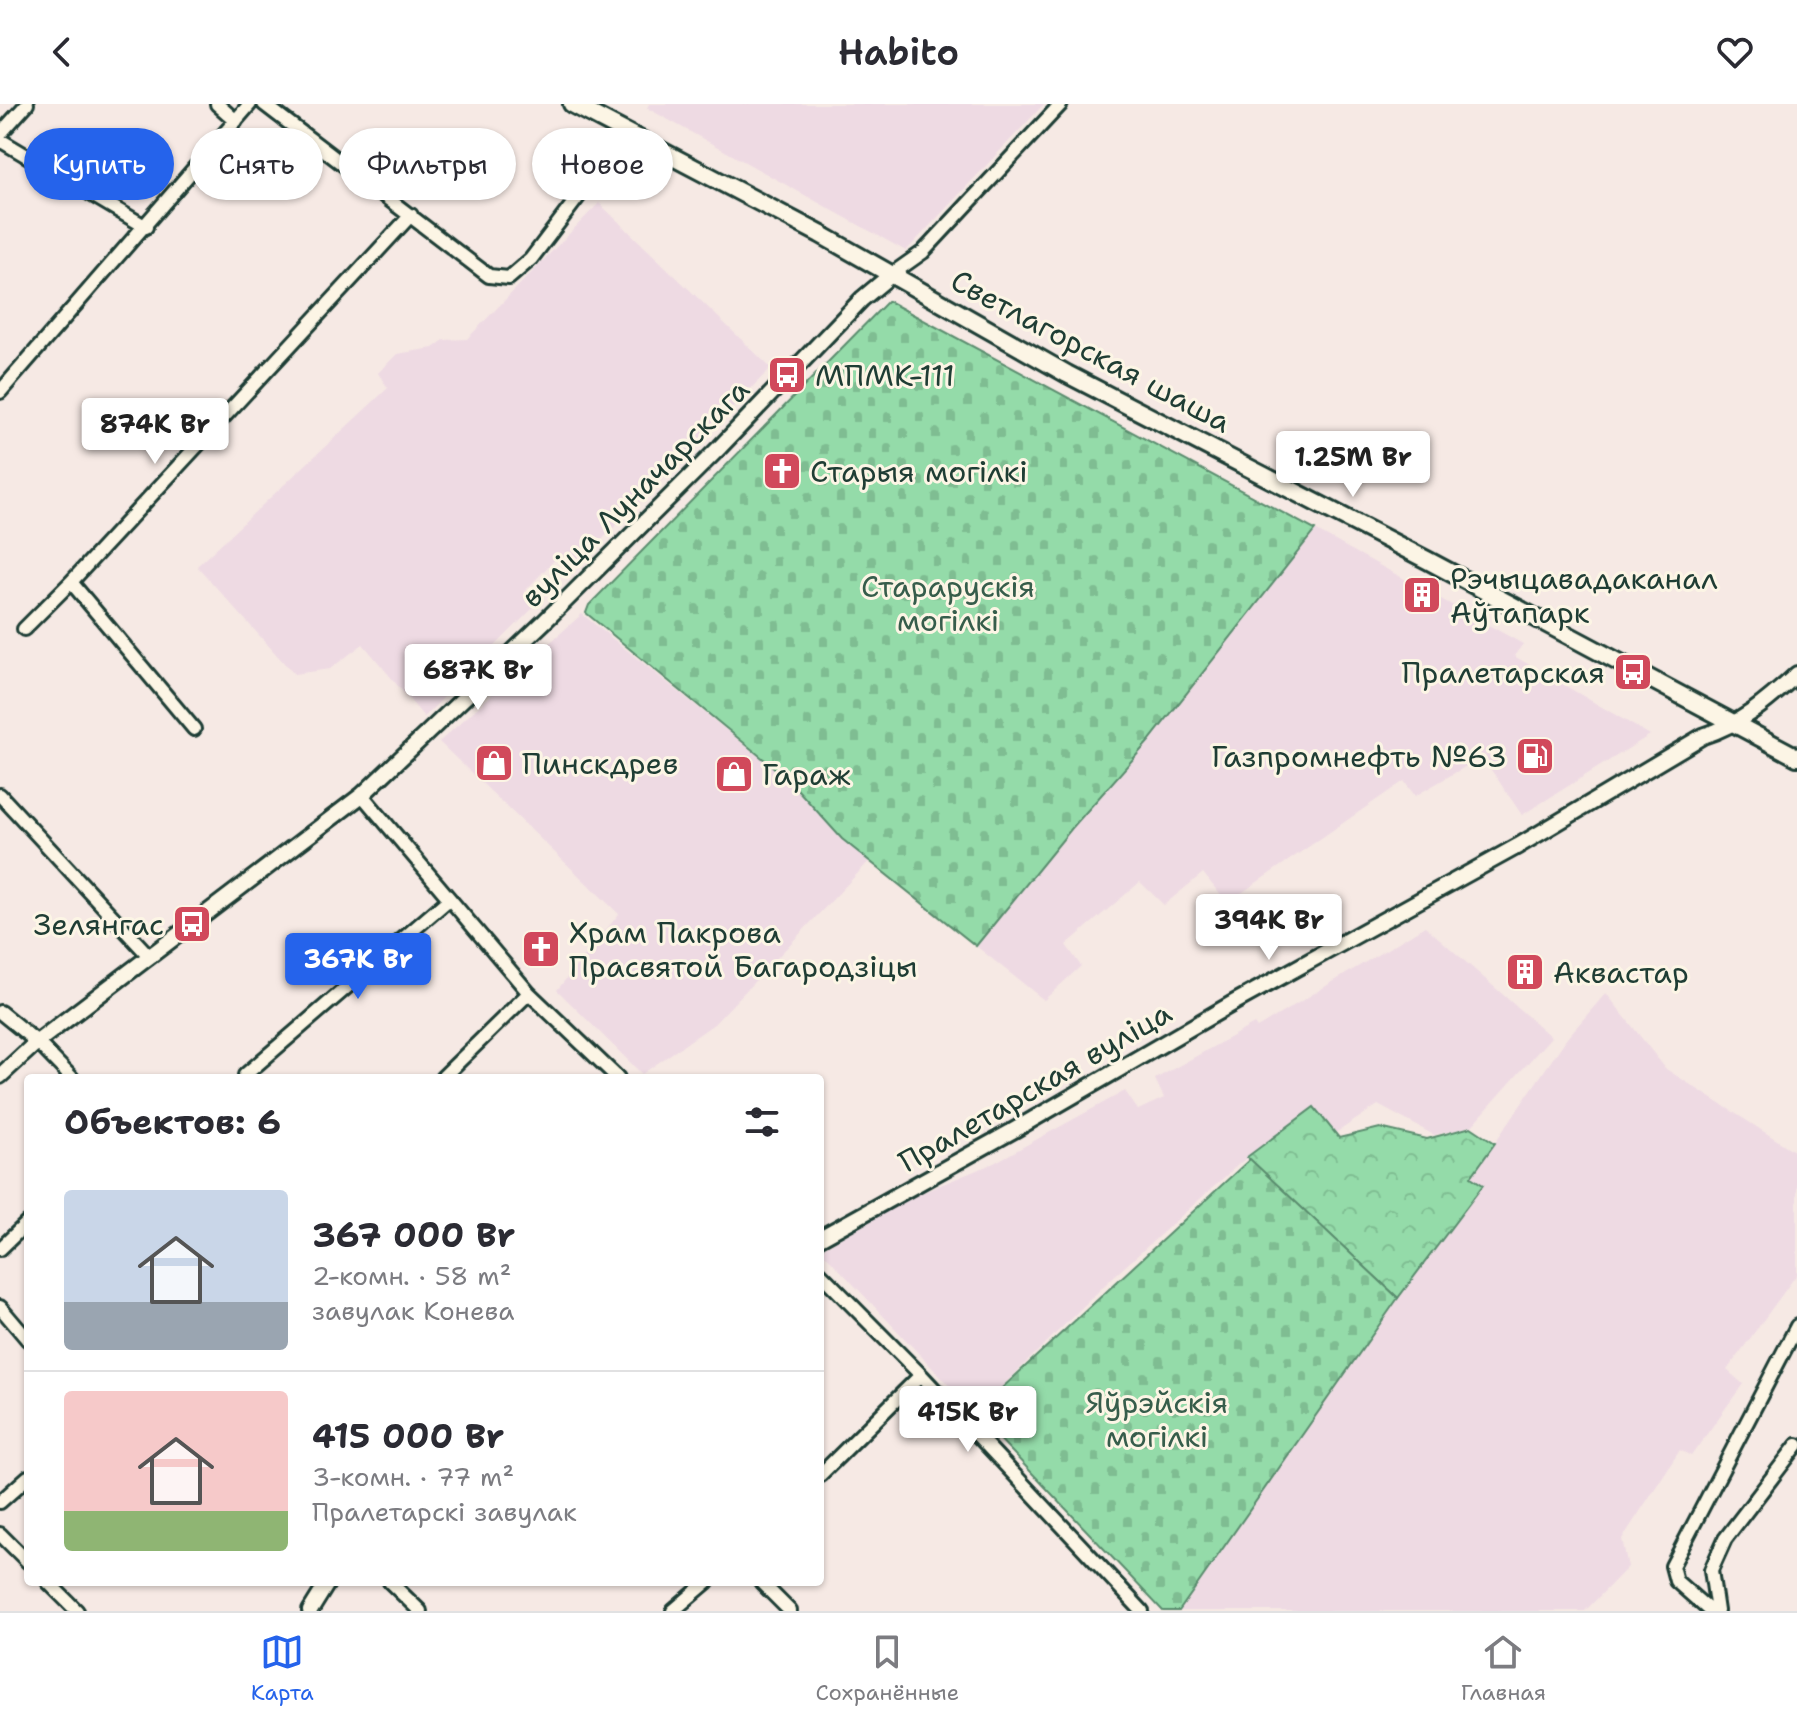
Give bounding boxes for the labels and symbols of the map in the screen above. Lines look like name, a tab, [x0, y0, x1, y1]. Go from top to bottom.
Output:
street label: Светлагорская шаша	[944, 260, 1239, 442]
bus stop icon: МПМК-111	[766, 354, 808, 396]
place label: МПМК-111	[815, 355, 955, 396]
street label: вуліца Луначарскага	[512, 369, 759, 616]
pin: 874K Br	[81, 398, 229, 466]
pin: 1.25M Br	[1270, 431, 1436, 499]
church icon: Старыя могілкі	[761, 450, 803, 492]
place label: Старыя могілкі	[810, 451, 1028, 492]
place label: Рэчыцавадаканал Аўтапарк	[1450, 558, 1718, 633]
park label: Старарускія могілкі	[861, 566, 1035, 641]
building icon: Рэчыцавадаканал Аўтапарк	[1401, 574, 1443, 616]
pin: 687K Br	[404, 644, 552, 712]
bus stop icon: Пралетарская	[1612, 651, 1654, 693]
place label: Пралетарская	[1401, 652, 1605, 693]
fuel station icon: Газпромнефть №63	[1514, 735, 1556, 777]
place label: Газпромнефть №63	[1211, 736, 1507, 777]
shop icon: Пинскдрев	[473, 742, 515, 784]
place label: Пинскдрев	[522, 743, 678, 784]
shop icon: Гараж	[713, 753, 755, 795]
place label: Гараж	[762, 754, 851, 795]
pin: 394K Br	[1195, 894, 1343, 962]
bus stop icon: Зелянгас	[171, 903, 213, 945]
place label: Зелянгас	[33, 904, 164, 945]
place label: Храм Пакрова Прасвятой Багародзіцы	[569, 912, 918, 987]
church icon: Храм Пакрова Прасвятой Багародзіцы	[520, 928, 562, 970]
pin: 367K Br	[284, 933, 432, 1001]
building icon: Аквастар	[1504, 951, 1546, 993]
place label: Аквастар	[1553, 952, 1689, 993]
street label: Пралетарская вуліца	[891, 992, 1179, 1182]
park label: Яўрэйскія могілкі	[1086, 1382, 1228, 1457]
pin: 415K Br	[894, 1386, 1042, 1454]

